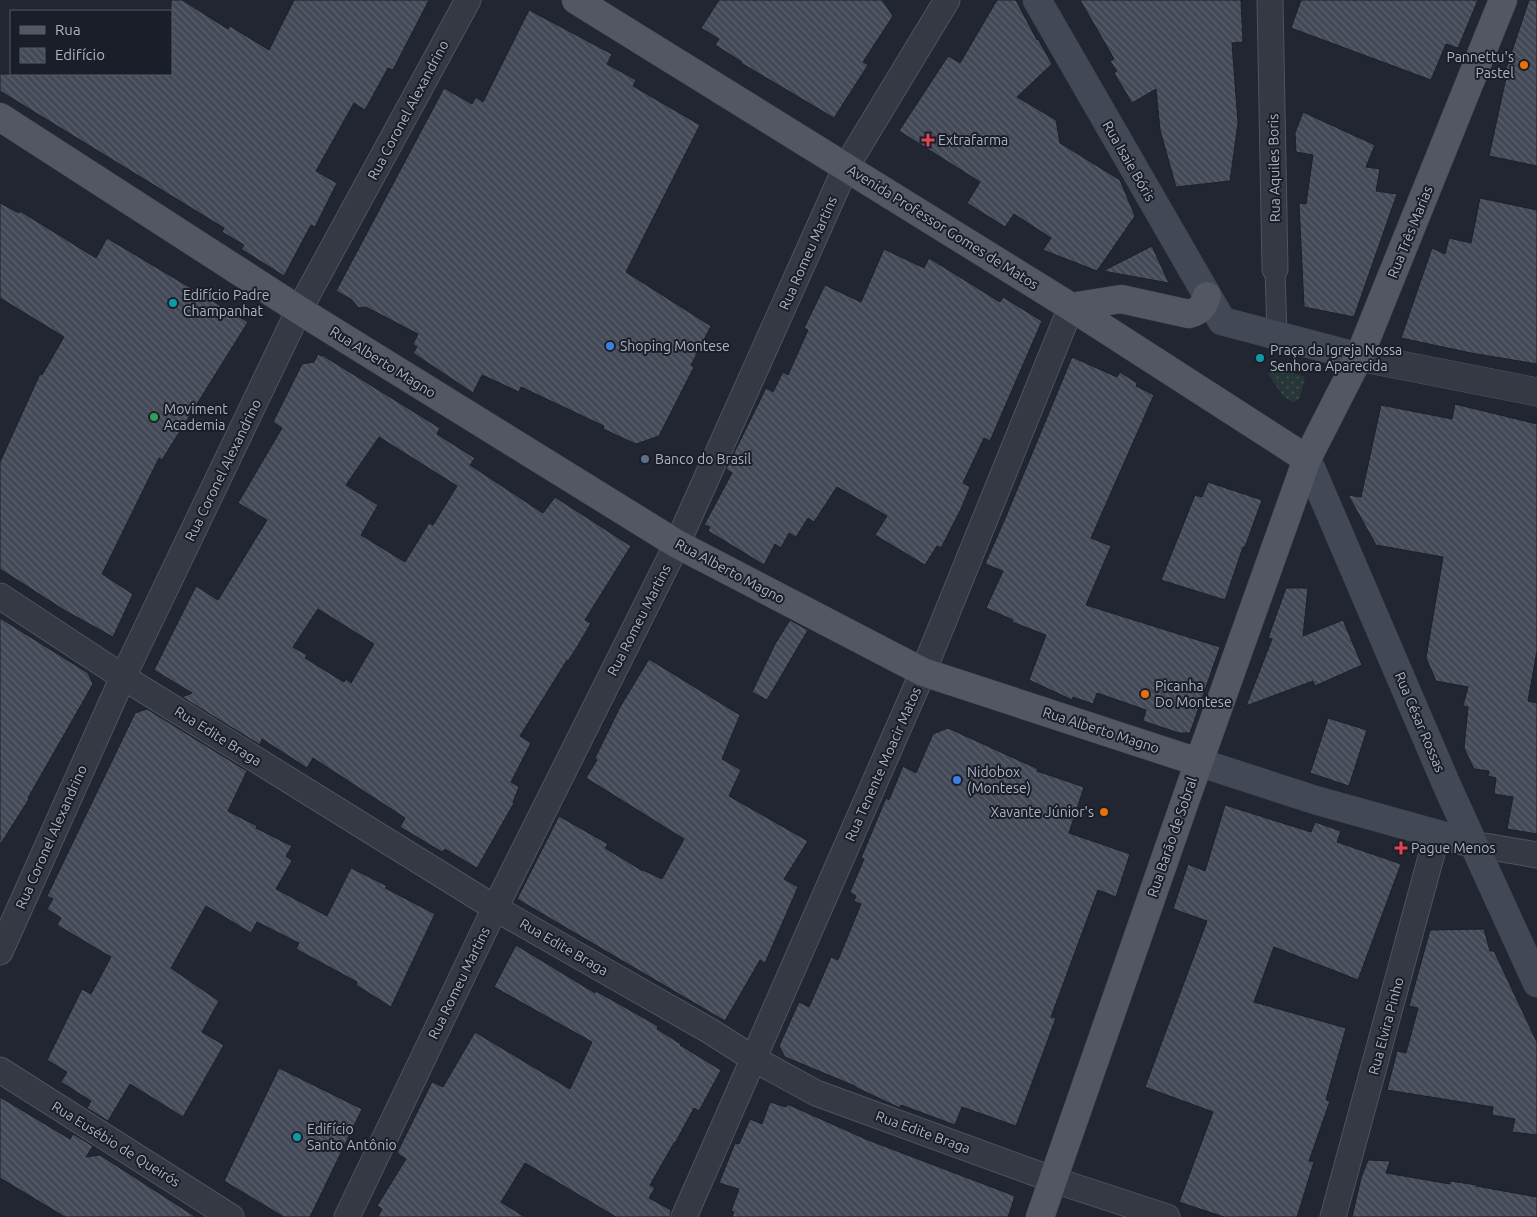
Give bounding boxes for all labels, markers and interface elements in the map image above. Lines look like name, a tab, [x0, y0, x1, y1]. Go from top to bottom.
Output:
legend	[10, 10, 172, 75]
text: Rua	[55, 21, 81, 38]
street label: Rua Coronel Alexandrino	[364, 37, 452, 183]
text: Edifício	[55, 46, 105, 63]
place label: Pannettu's Pastel	[1446, 49, 1514, 81]
marker: Pannettu's Pastel	[1518, 59, 1530, 71]
street label: Rua Aquiles Boris	[1265, 114, 1283, 222]
street label: Rua Isaie Bóris	[1100, 118, 1158, 204]
place label: Extrafarma	[938, 132, 1008, 148]
marker: Extrafarma	[922, 134, 934, 146]
street label: Avenida Professor Gomes de Matos	[845, 161, 1041, 293]
street label: Rua Três Marias	[1384, 184, 1436, 280]
street label: Rua Romeu Martins	[776, 194, 840, 312]
place label: Edifício Padre Champanhat	[183, 287, 270, 319]
marker: Edifício Padre Champanhat	[167, 297, 179, 309]
street label: Rua Alberto Magno	[327, 323, 439, 401]
place label: Shoping Montese	[620, 338, 730, 354]
marker: Shoping Montese	[604, 340, 616, 352]
place label: Praça da Igreja Nossa Senhora Aparecida	[1270, 342, 1402, 374]
marker: Praça da Igreja Nossa Senhora Aparecida	[1254, 352, 1266, 364]
street label: Rua Coronel Alexandrino	[182, 396, 264, 544]
place label: Moviment Academia	[164, 401, 228, 433]
marker: Moviment Academia	[148, 411, 160, 423]
place label: Banco do Brasil	[655, 451, 751, 467]
marker: Banco do Brasil	[639, 453, 651, 465]
street label: Rua Alberto Magno	[673, 535, 787, 607]
street label: Rua Romeu Martins	[604, 562, 674, 678]
street label: Rua César Rossas	[1392, 669, 1448, 775]
place label: Picanha Do Montese	[1155, 678, 1232, 710]
street label: Rua Tenente Moacir Matos	[842, 684, 924, 844]
marker: Picanha Do Montese	[1139, 688, 1151, 700]
street label: Rua Edite Braga	[172, 703, 264, 769]
street label: Rua Alberto Magno	[1041, 704, 1161, 756]
street label: Rua Coronel Alexandrino	[12, 763, 90, 911]
place label: Nidobox (Montese)	[967, 764, 1031, 796]
marker: Nidobox (Montese)	[951, 774, 963, 786]
street label: Rua Barão de Sobral	[1144, 774, 1200, 899]
place label: Xavante Júnior's	[991, 804, 1094, 820]
marker: Xavante Júnior's	[1098, 806, 1110, 818]
place label: Pague Menos	[1411, 840, 1496, 856]
marker: Pague Menos	[1395, 842, 1407, 854]
street label: Rua Edite Braga	[517, 915, 611, 979]
street label: Rua Romeu Martins	[425, 924, 493, 1042]
street label: Rua Elvira Pinho	[1365, 975, 1407, 1077]
street label: Rua Eusébio de Queirós	[49, 1098, 183, 1190]
street label: Rua Edite Braga	[874, 1107, 972, 1157]
place label: Edifício Santo Antônio	[307, 1121, 397, 1153]
marker: Edifício Santo Antônio	[291, 1131, 303, 1143]

